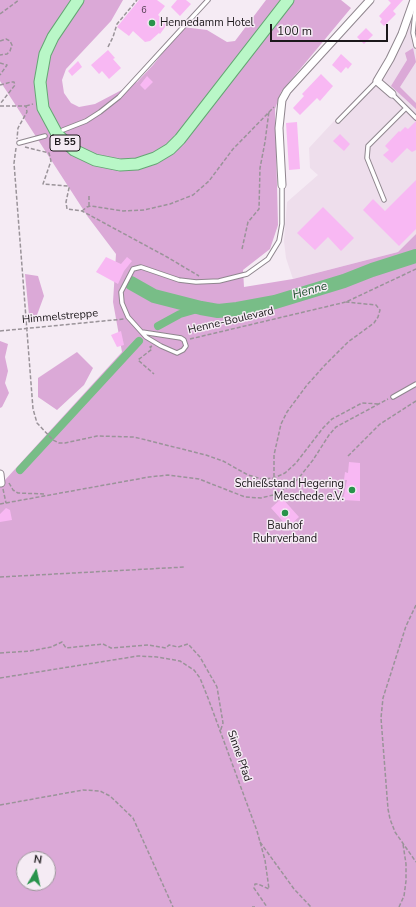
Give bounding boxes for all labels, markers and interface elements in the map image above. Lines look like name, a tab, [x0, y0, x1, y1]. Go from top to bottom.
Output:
house number: 6	[141, 6, 147, 16]
place label: Hennedamm Hotel	[160, 16, 254, 30]
scale bar	[272, 16, 390, 42]
marker: Hennedamm Hotel	[147, 18, 157, 28]
text: 100 m	[277, 23, 312, 39]
road number: B 55	[50, 135, 80, 151]
water label: Henne	[291, 279, 329, 303]
street label: Henne-Boulevard	[187, 305, 275, 337]
street label: Himmelstreppe	[21, 307, 99, 327]
place label: Schießstand Hegering Meschede e.V.	[235, 477, 344, 503]
marker: Schießstand Hegering Meschede e.V.	[347, 485, 357, 495]
marker: Bauhof Ruhrverband	[280, 508, 290, 518]
place label: Bauhof Ruhrverband	[253, 519, 317, 545]
street label: Sinne Pfad	[224, 729, 254, 783]
north arrow	[16, 851, 56, 891]
text: N	[33, 852, 43, 868]

